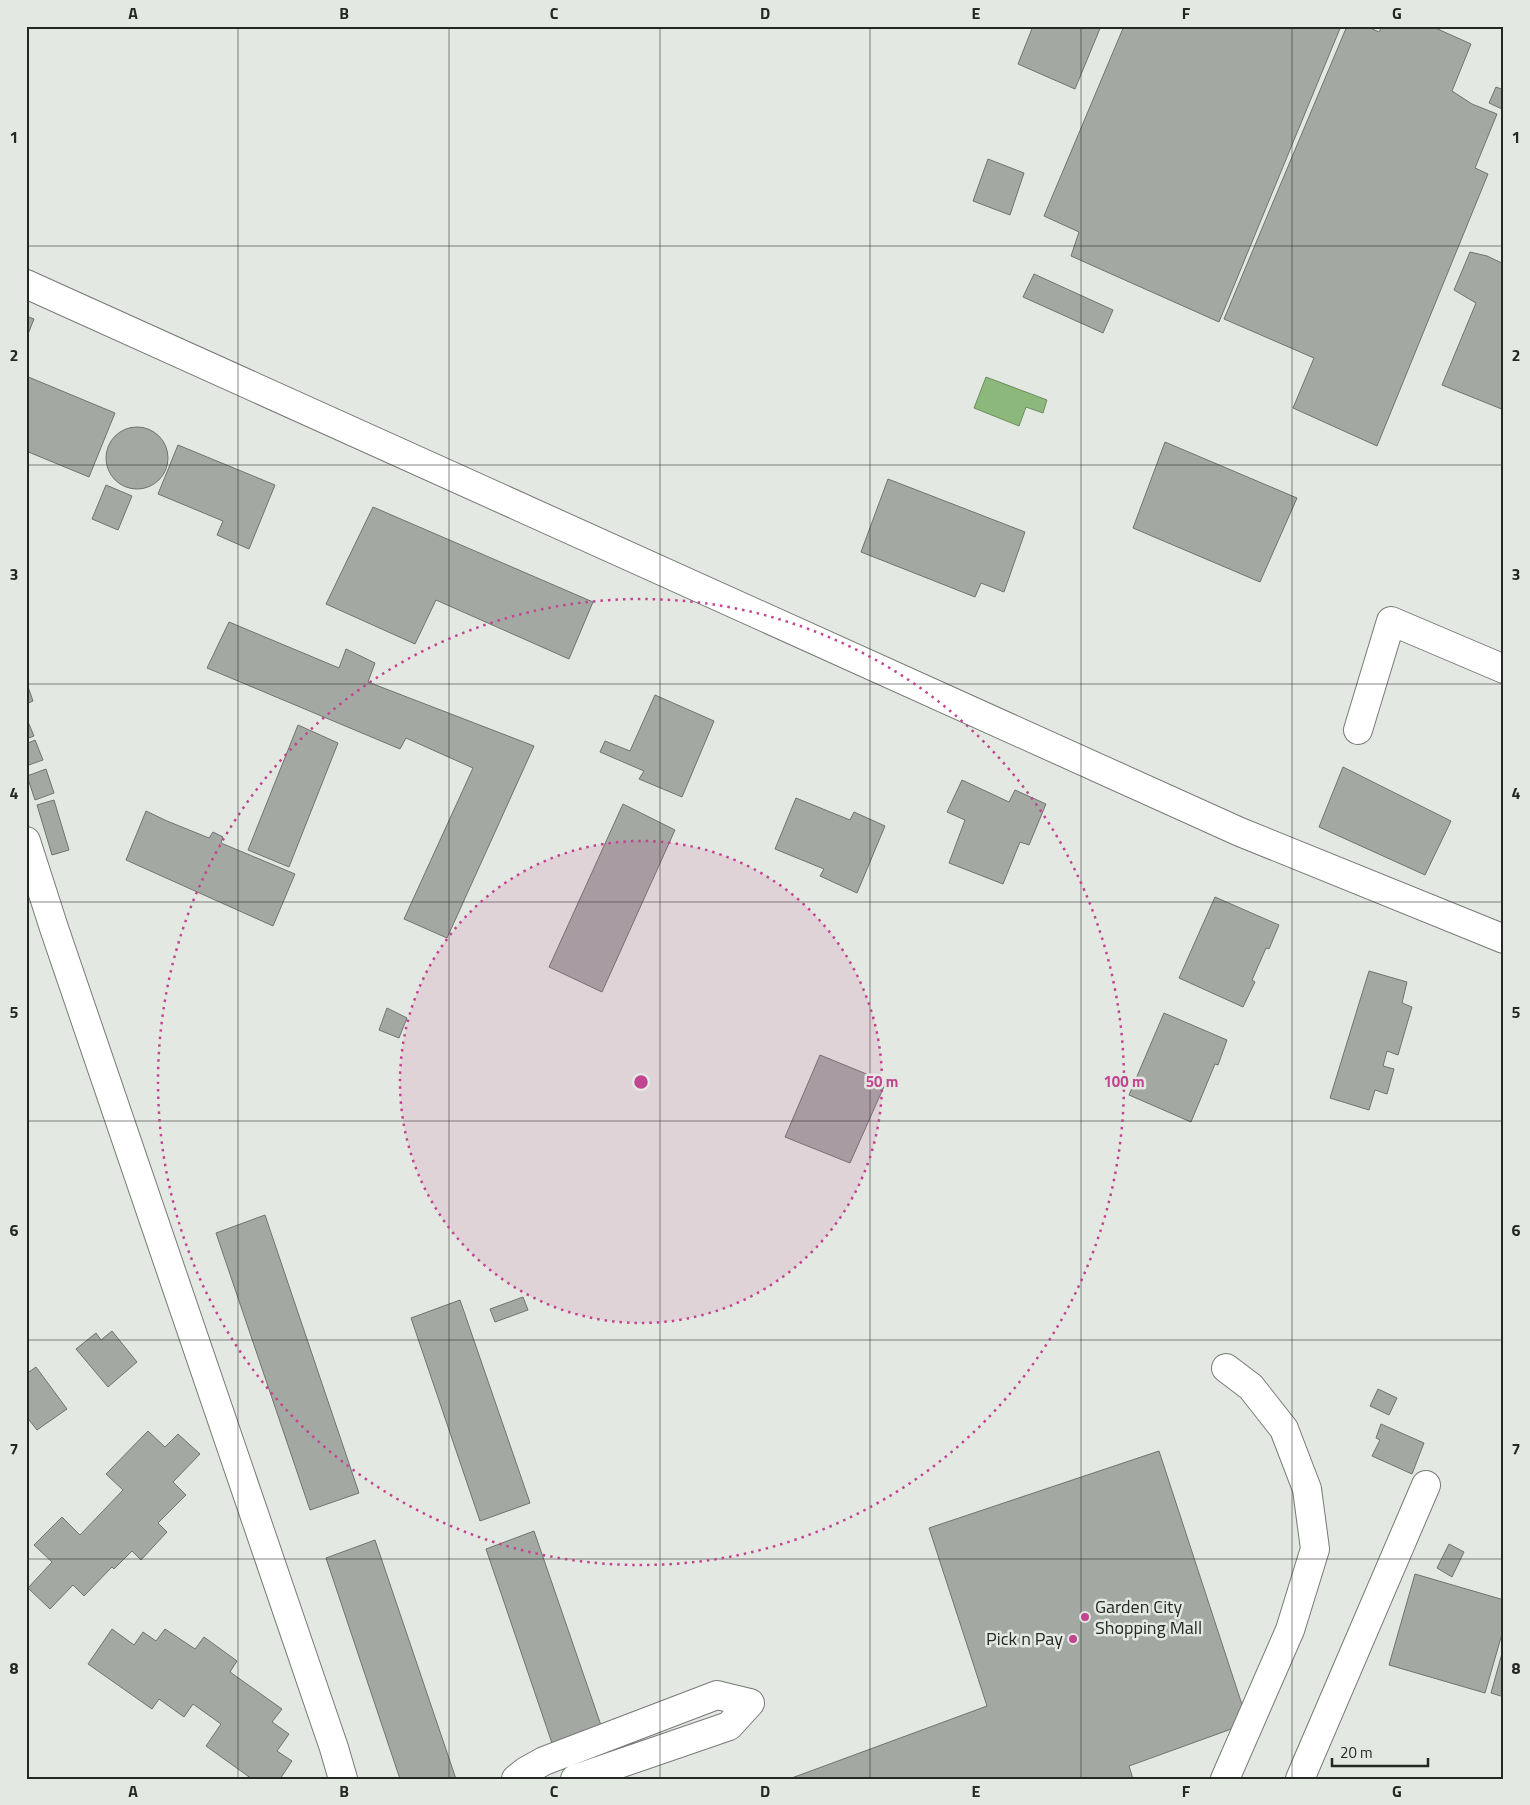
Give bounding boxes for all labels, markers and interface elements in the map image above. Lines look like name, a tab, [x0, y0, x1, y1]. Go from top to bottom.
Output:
text: A	[128, 1, 138, 25]
text: B	[339, 1, 349, 25]
text: C	[550, 1, 559, 25]
text: D	[760, 1, 770, 25]
text: E	[972, 1, 981, 25]
text: F	[1182, 1, 1191, 25]
text: G	[1392, 1, 1402, 25]
text: 1	[10, 125, 18, 149]
text: 1	[1512, 125, 1520, 149]
text: 2	[10, 343, 18, 367]
text: 2	[1512, 343, 1520, 367]
text: 3	[10, 562, 18, 586]
text: 3	[1512, 562, 1520, 586]
text: 4	[10, 781, 19, 805]
text: 4	[1512, 781, 1521, 805]
text: 5	[10, 1000, 19, 1024]
text: 5	[1512, 1000, 1521, 1024]
text: 50 m	[866, 1070, 898, 1093]
text: 100 m	[1103, 1070, 1145, 1093]
centre of rings	[632, 1073, 650, 1091]
text: 6	[10, 1218, 19, 1242]
text: 6	[1512, 1218, 1521, 1242]
text: 7	[10, 1437, 18, 1461]
text: 7	[1512, 1437, 1520, 1461]
place label: Garden City Shopping Mall	[1095, 1593, 1202, 1641]
marker: Garden City Shopping Mall	[1079, 1611, 1091, 1623]
place label: Pick n Pay	[986, 1625, 1063, 1652]
marker: Pick n Pay	[1067, 1633, 1079, 1645]
text: 8	[10, 1656, 19, 1680]
text: 8	[1512, 1656, 1521, 1680]
scale bar	[1332, 1735, 1429, 1767]
text: 20 m	[1340, 1741, 1373, 1764]
text: A	[128, 1779, 138, 1803]
text: B	[339, 1779, 349, 1803]
text: C	[550, 1779, 559, 1803]
text: D	[760, 1779, 770, 1803]
text: E	[972, 1779, 981, 1803]
text: F	[1182, 1779, 1191, 1803]
text: G	[1392, 1779, 1402, 1803]

